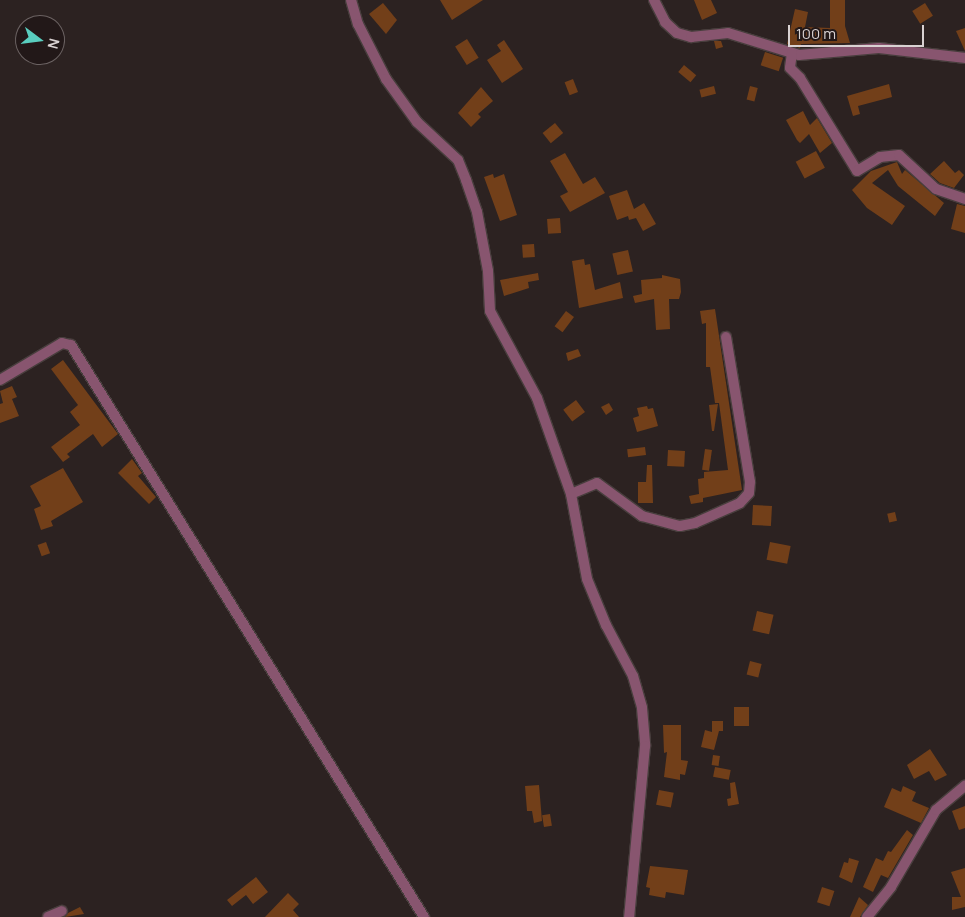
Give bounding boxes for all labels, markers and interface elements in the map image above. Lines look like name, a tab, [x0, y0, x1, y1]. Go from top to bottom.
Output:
north arrow	[15, 15, 65, 65]
scale bar	[790, 15, 926, 47]
text: 100 m	[796, 23, 836, 44]
text: N	[44, 36, 64, 51]

